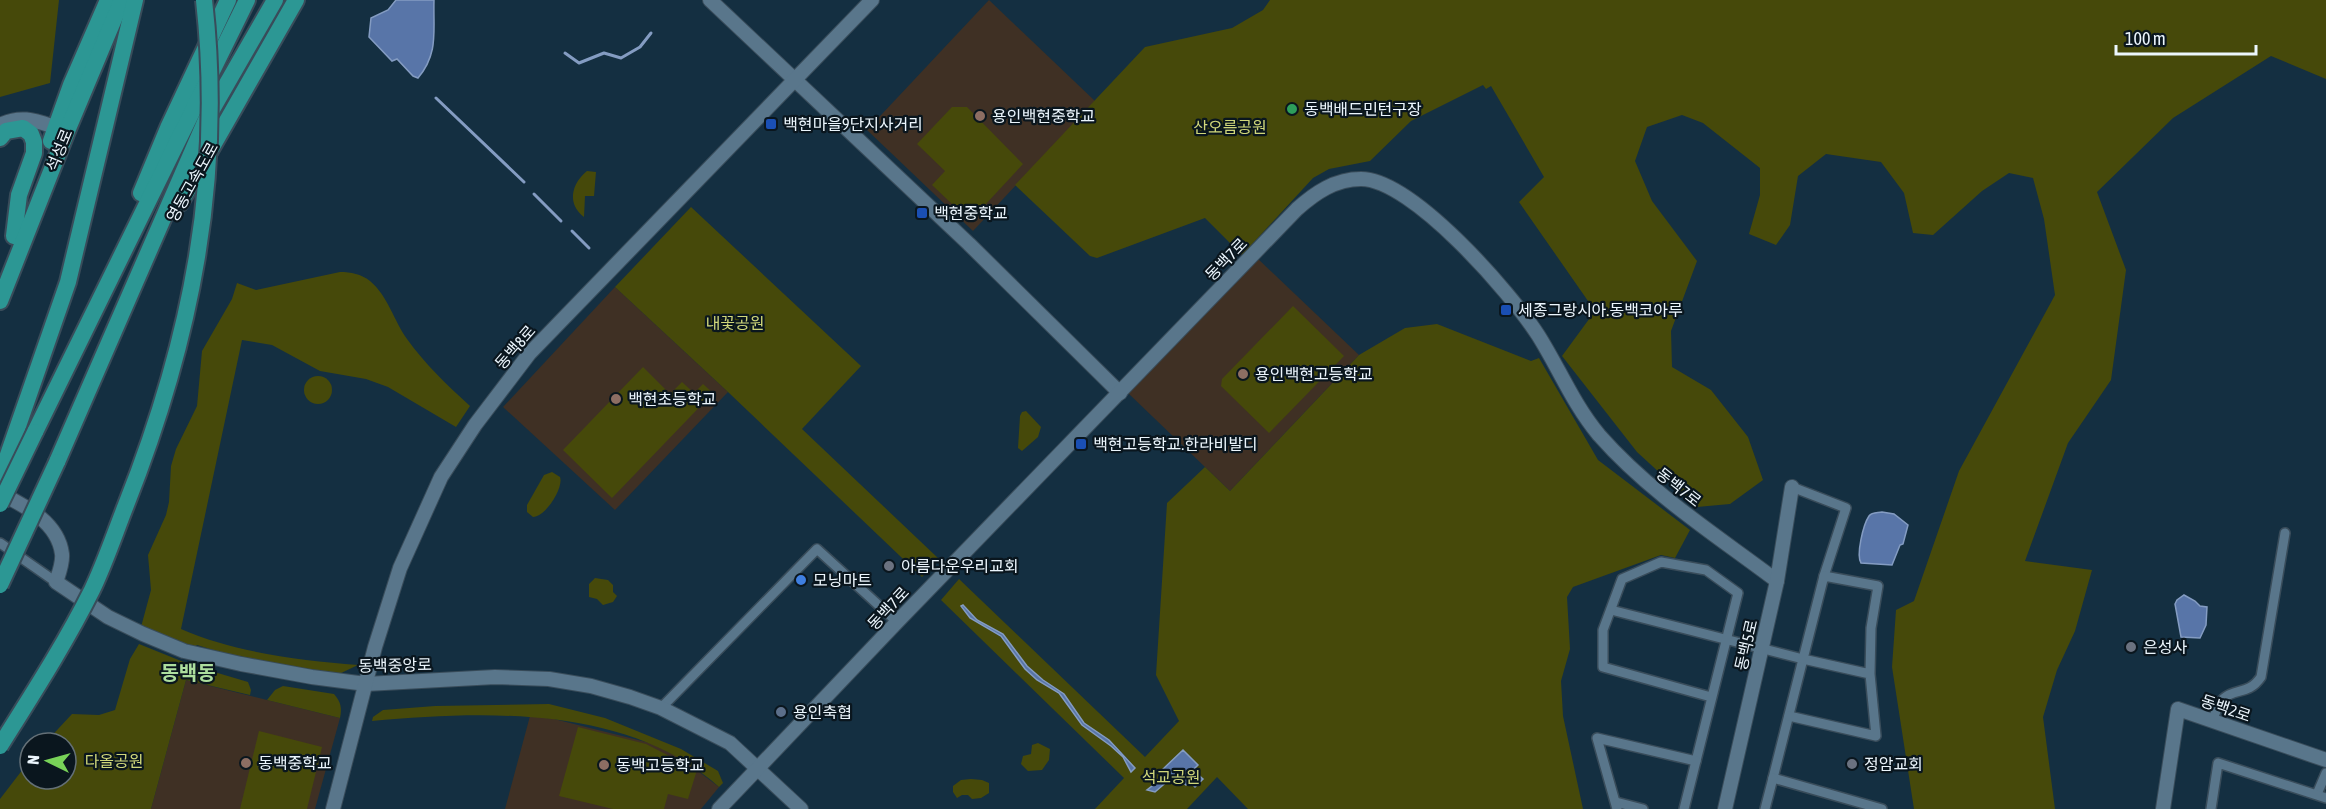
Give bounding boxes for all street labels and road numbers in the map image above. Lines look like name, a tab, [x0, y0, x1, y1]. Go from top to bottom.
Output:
street label: 석성로	[42, 126, 76, 174]
street label: 영동고속도로	[163, 139, 221, 225]
street label: 동백7로	[1202, 234, 1251, 284]
street label: 동백8로	[491, 321, 539, 372]
street label: 동백7로	[1653, 464, 1705, 510]
street label: 동백7로	[864, 583, 912, 633]
street label: 동백5로	[1731, 618, 1761, 672]
street label: 동백중앙로	[358, 655, 432, 675]
street label: 동백2로	[2199, 691, 2254, 725]

